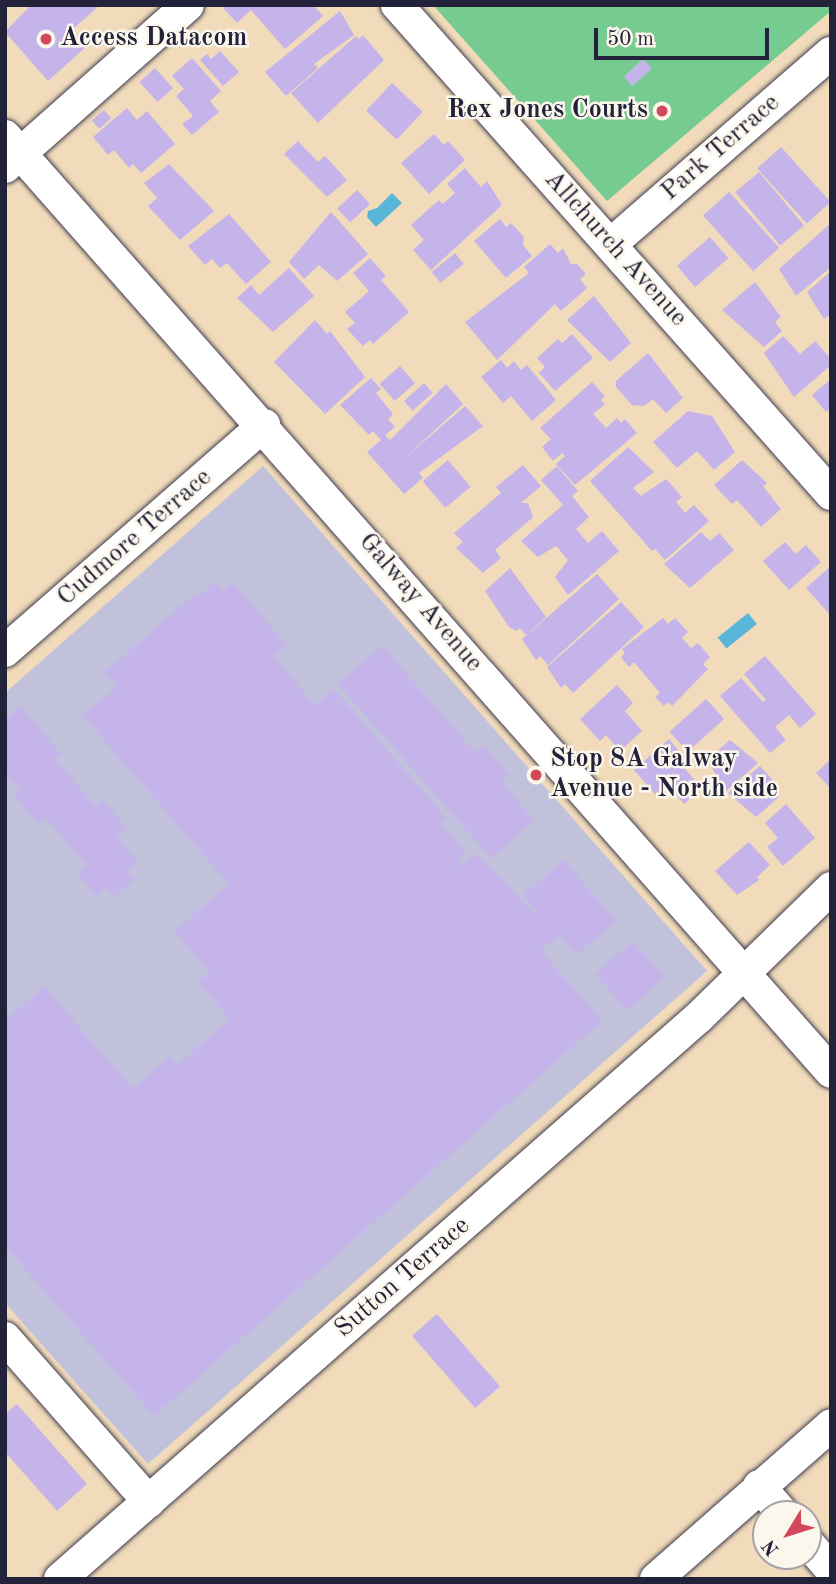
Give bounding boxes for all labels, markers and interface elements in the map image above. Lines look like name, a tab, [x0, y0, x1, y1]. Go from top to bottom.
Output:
scale bar	[598, 14, 773, 58]
place label: Access Datacom	[60, 23, 247, 55]
text: 50 m	[607, 29, 654, 50]
marker: Access Datacom	[38, 31, 54, 47]
street label: Park Terrace	[655, 88, 787, 208]
place label: Rex Jones Courts	[447, 95, 648, 127]
marker: Rex Jones Courts	[654, 103, 670, 119]
street label: Allchurch Avenue	[537, 165, 693, 333]
street label: Cudmore Terrace	[51, 462, 219, 614]
street label: Galway Avenue	[351, 527, 489, 679]
place label: Stop 8A Galway Avenue - North side	[550, 744, 778, 806]
marker: Stop 8A Galway Avenue - North side	[528, 767, 544, 783]
street label: Sutton Terrace	[329, 1211, 477, 1345]
north arrow	[752, 1500, 822, 1570]
text: N	[760, 1535, 784, 1559]

